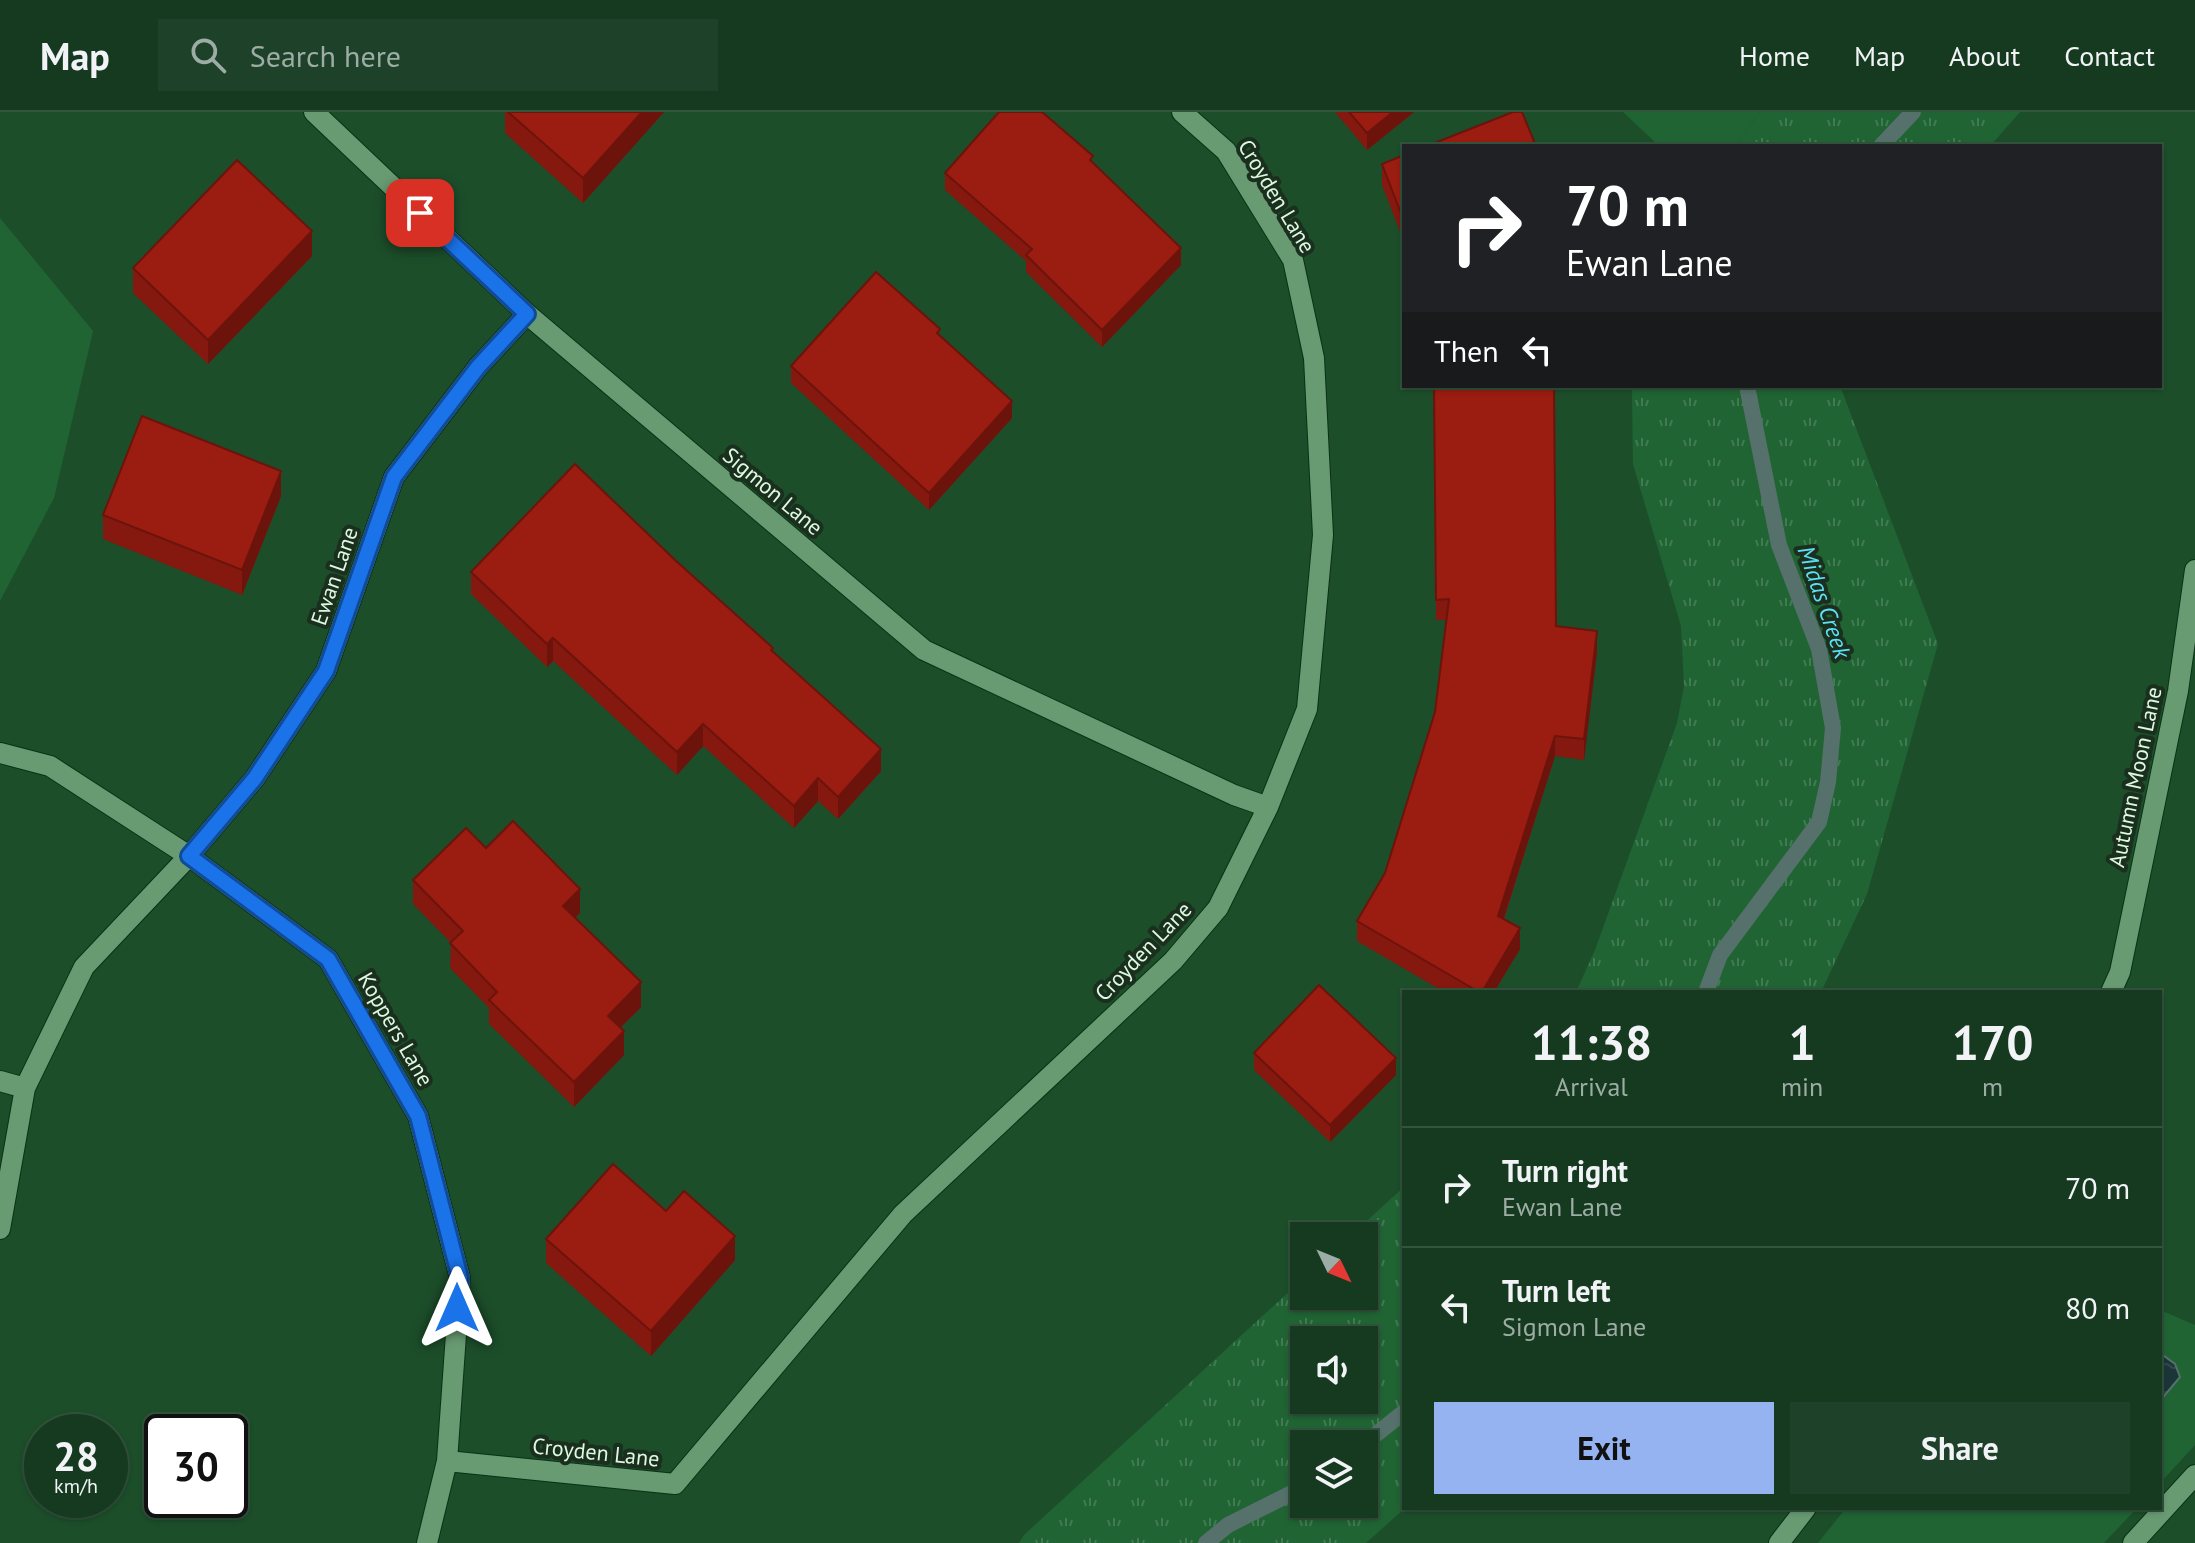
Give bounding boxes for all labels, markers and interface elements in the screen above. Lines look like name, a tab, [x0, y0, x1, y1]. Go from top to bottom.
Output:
search box	[158, 19, 718, 91]
text: Map	[40, 31, 110, 80]
icon: search	[186, 33, 230, 77]
text: Search here	[250, 36, 401, 75]
text: Home	[1739, 37, 1810, 74]
text: Map	[1854, 37, 1905, 74]
text: About	[1949, 37, 2020, 74]
text: Contact	[2064, 37, 2155, 74]
street label: Croyden Lane	[1232, 134, 1322, 258]
text: 70 m	[1566, 169, 1689, 241]
icon: right	[1434, 176, 1538, 280]
pin	[386, 179, 454, 247]
icon: arrive	[398, 191, 442, 235]
text: Ewan Lane	[1566, 239, 1733, 286]
icon: left	[1515, 328, 1559, 372]
text: Then	[1434, 331, 1499, 370]
street label: Sigmon Lane	[717, 441, 829, 541]
street label: Ewan Lane	[304, 523, 364, 629]
water label: Midas Creek	[1791, 541, 1859, 664]
street label: Autumn Moon Lane	[2102, 684, 2168, 870]
street label: Croyden Lane	[1089, 895, 1197, 1007]
street label: Koppers Lane	[352, 967, 440, 1091]
text: 11:38	[1531, 1011, 1652, 1073]
text: 1	[1788, 1011, 1816, 1073]
text: 170	[1952, 1011, 2033, 1073]
text: Arrival	[1555, 1070, 1628, 1103]
text: min	[1781, 1070, 1823, 1103]
text: m	[1982, 1070, 2003, 1103]
text: Turn right	[1502, 1151, 1628, 1190]
icon: right	[1434, 1165, 1478, 1209]
text: 70 m	[2065, 1168, 2130, 1207]
text: Ewan Lane	[1502, 1190, 1622, 1223]
north arrow	[1290, 1222, 1378, 1310]
map controls	[1290, 1222, 1378, 1518]
position arrow	[415, 1266, 499, 1350]
text: Turn left	[1502, 1271, 1610, 1310]
icon: left	[1434, 1285, 1478, 1329]
text: 80 m	[2065, 1288, 2130, 1327]
text: Sigmon Lane	[1502, 1310, 1646, 1343]
button: sound	[1290, 1326, 1378, 1414]
button: Exit	[1434, 1402, 1774, 1494]
button: Share	[1790, 1402, 2130, 1494]
speed limit sign: 30	[144, 1414, 248, 1518]
text: 28	[53, 1430, 99, 1482]
button: layers	[1290, 1430, 1378, 1518]
street label: Croyden Lane	[531, 1431, 661, 1473]
text: km/h	[54, 1473, 98, 1499]

